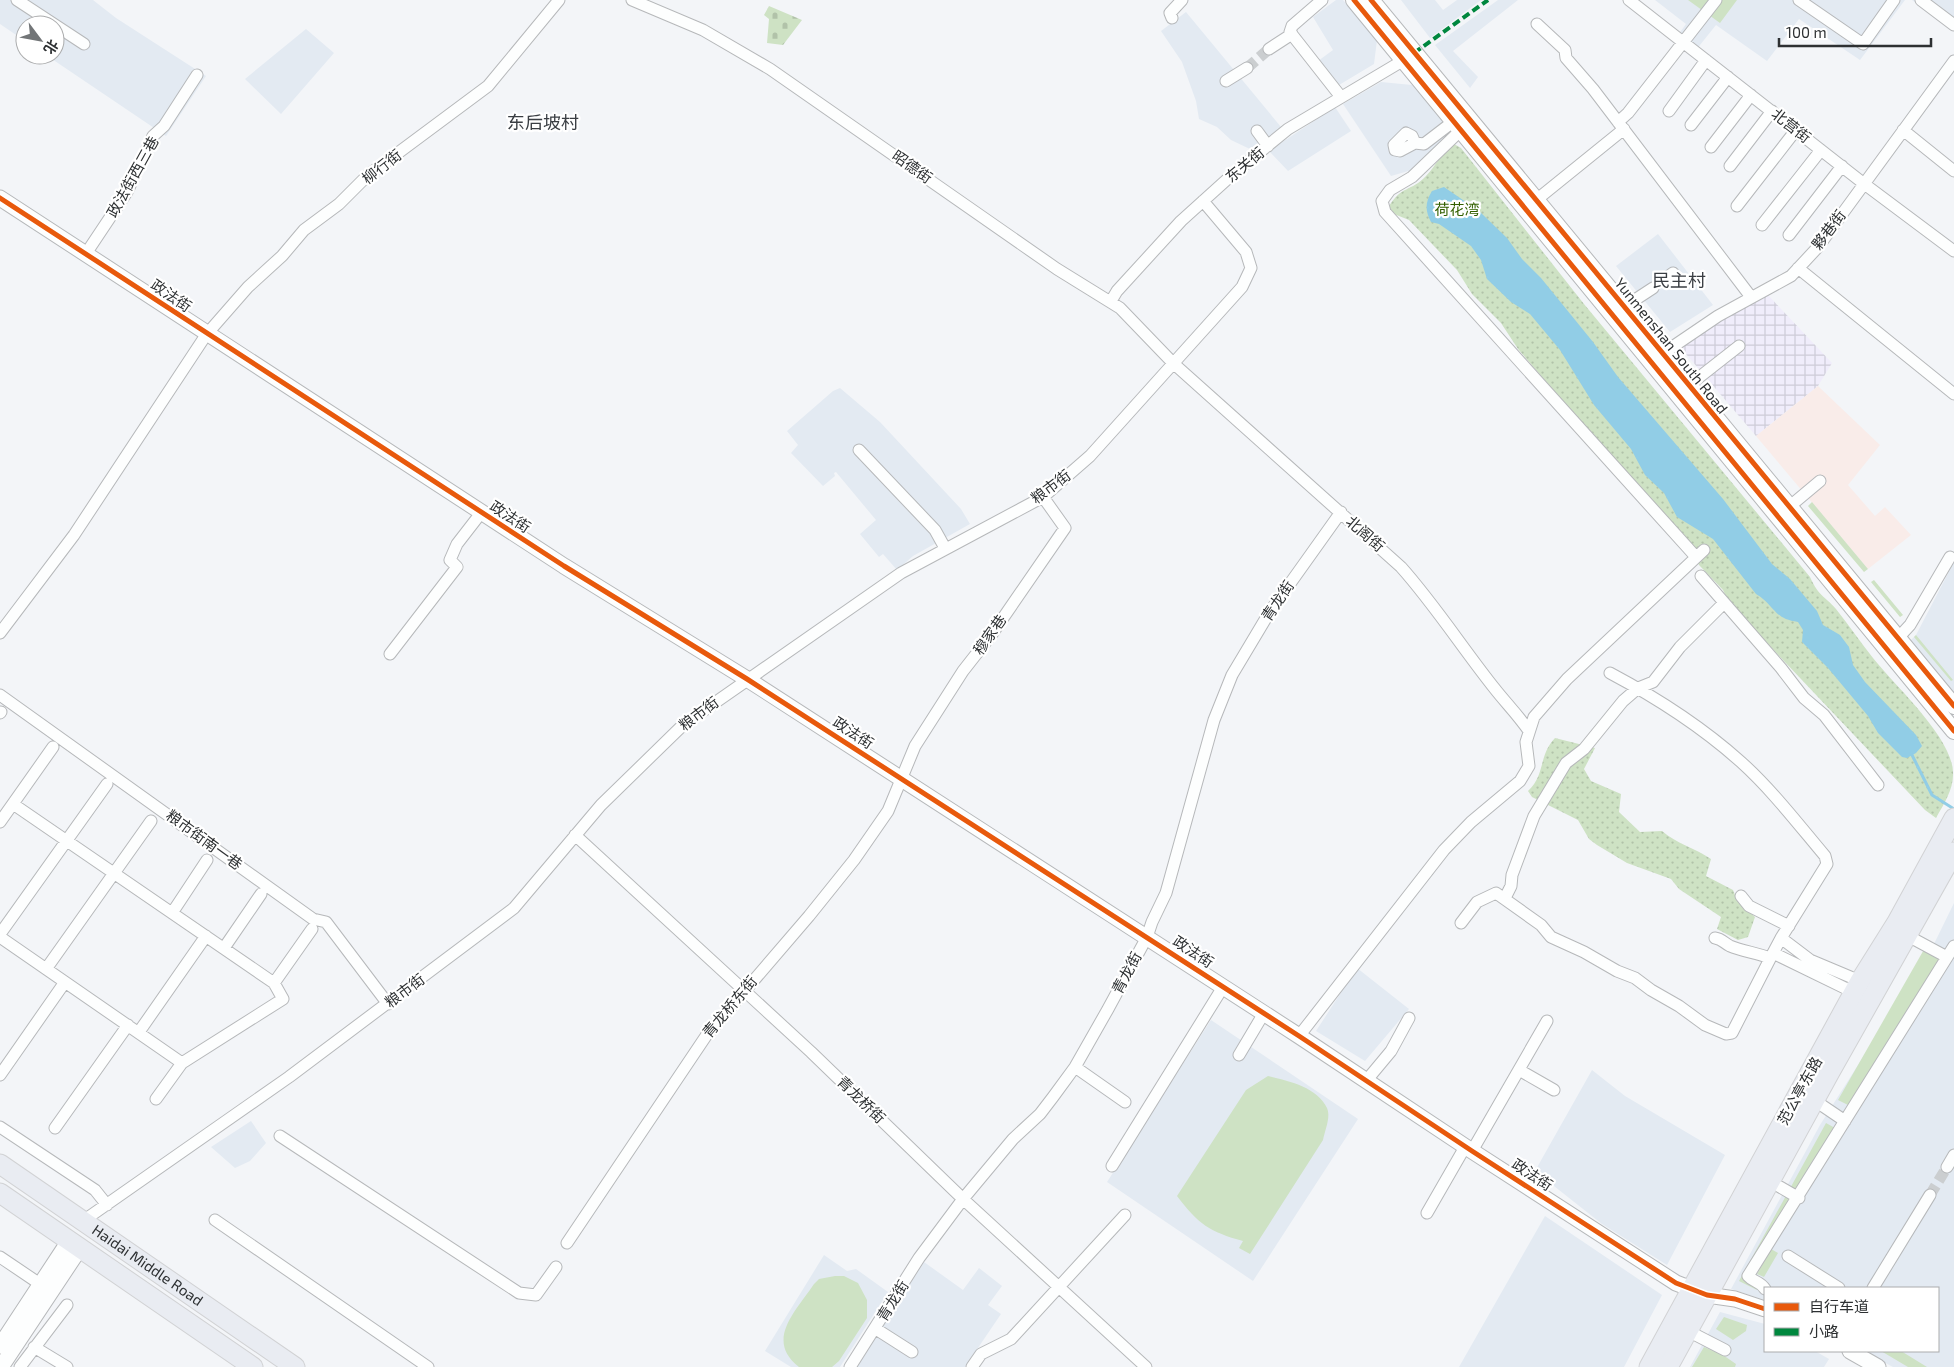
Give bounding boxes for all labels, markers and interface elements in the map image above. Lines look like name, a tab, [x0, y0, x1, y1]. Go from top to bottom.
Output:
north arrow	[15, 15, 65, 65]
scale bar	[1779, 15, 1932, 47]
text: 100 m	[1786, 23, 1827, 41]
text: 北	[41, 37, 62, 58]
street label: 北营街	[1768, 104, 1815, 146]
district label: 东后坡村	[507, 111, 579, 133]
street label: 政法街西三巷	[102, 133, 162, 220]
street label: 东关街	[1221, 143, 1267, 186]
street label: 柳行街	[358, 145, 405, 187]
street label: 昭德街	[889, 146, 936, 186]
park label: 荷花湾	[1434, 200, 1480, 218]
street label: 夥巷街	[1807, 206, 1849, 253]
district label: 民主村	[1652, 269, 1706, 291]
street label: Yunmenshan South Road	[1612, 274, 1732, 417]
street label: 政法街	[148, 275, 195, 315]
street label: 粮市街	[1027, 465, 1074, 507]
street label: 政法街	[487, 496, 534, 536]
street label: 北阁街	[1343, 512, 1389, 555]
street label: 青龙街	[1257, 577, 1297, 624]
street label: 穆家巷	[969, 611, 1009, 658]
street label: 粮市街	[675, 692, 722, 734]
street label: 政法街	[830, 712, 877, 752]
street label: 粮市街南一巷	[163, 805, 246, 873]
street label: 政法街	[1170, 931, 1217, 971]
street label: 青龙街	[1108, 948, 1145, 997]
street label: 粮市街	[381, 969, 428, 1011]
street label: 青龙桥东街	[698, 972, 760, 1041]
street label: 范公亭东路	[1773, 1053, 1825, 1128]
street label: 青龙桥街	[834, 1072, 890, 1127]
street label: 政法街	[1509, 1154, 1556, 1194]
street label: Haidai Middle Road	[89, 1220, 207, 1309]
street label: 青龙街	[873, 1277, 912, 1324]
legend	[1764, 1287, 1939, 1352]
text: 自行车道	[1809, 1297, 1869, 1315]
text: 小路	[1809, 1322, 1839, 1340]

